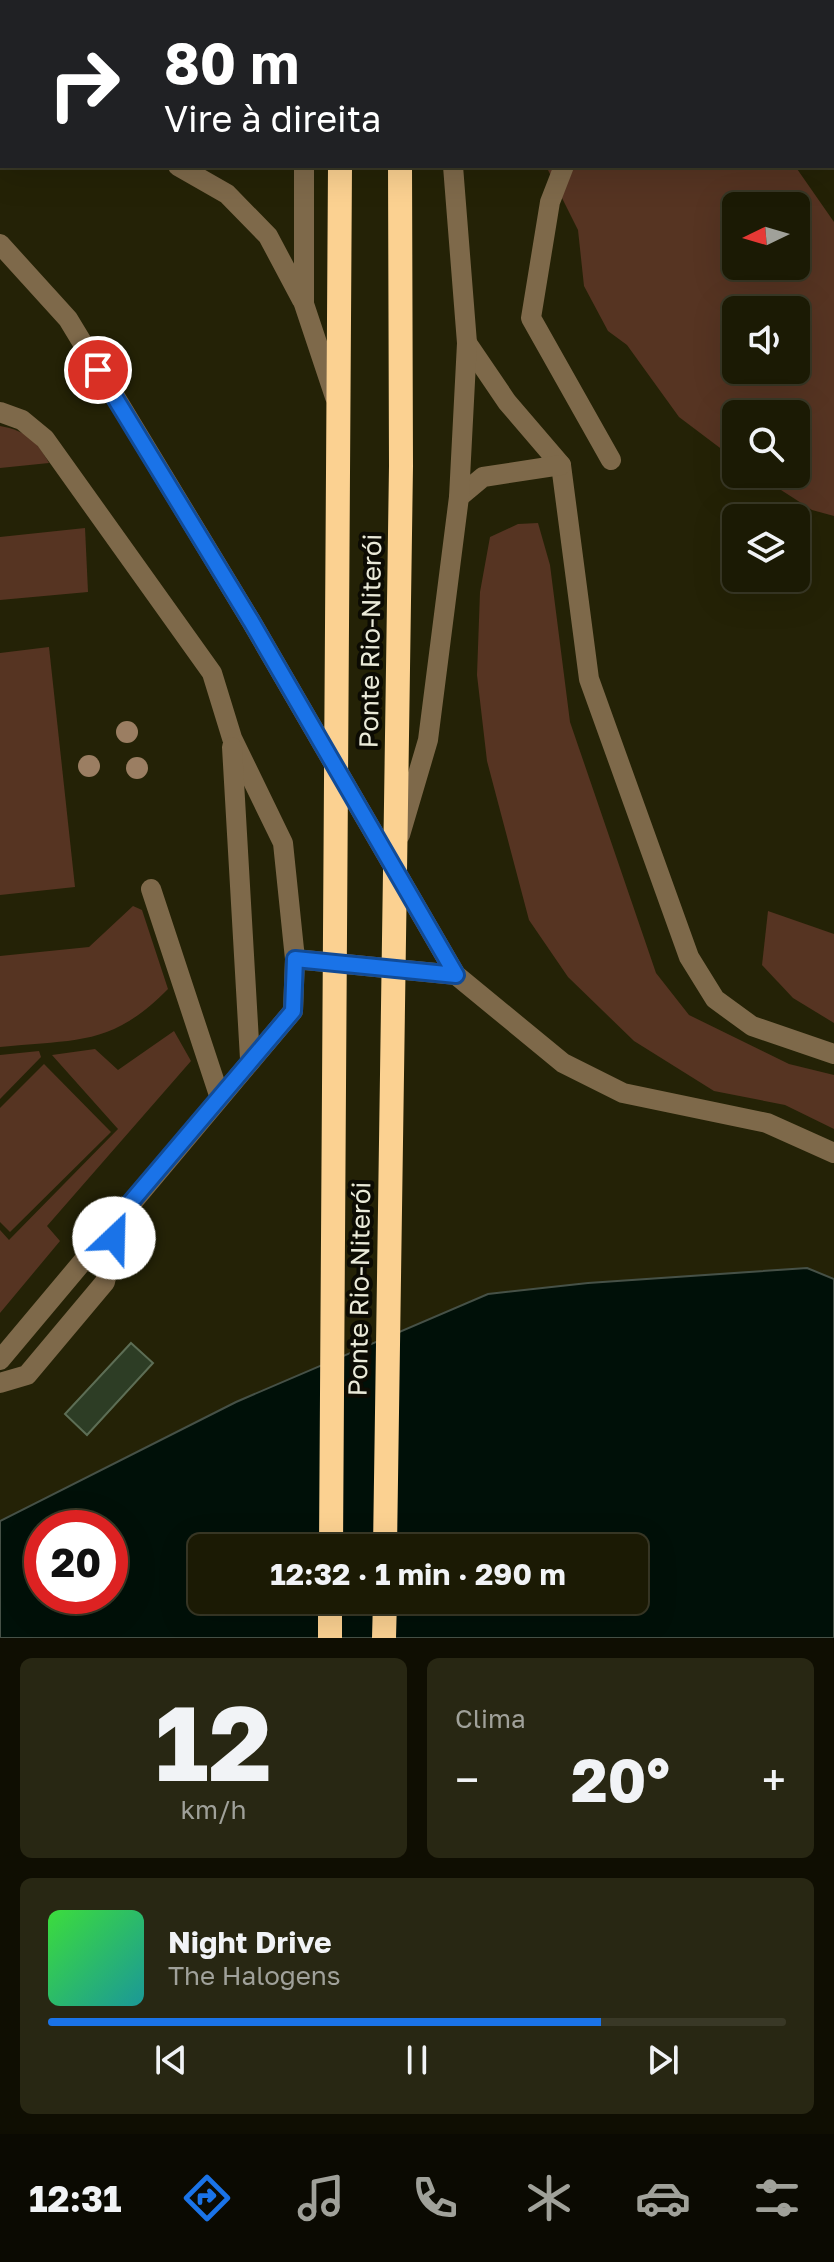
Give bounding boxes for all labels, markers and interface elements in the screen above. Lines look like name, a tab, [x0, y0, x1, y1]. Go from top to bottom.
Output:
text: 80 m	[164, 29, 299, 96]
icon: right	[32, 32, 136, 136]
text: Vire à direita	[164, 97, 381, 140]
north arrow	[722, 192, 810, 280]
map controls	[722, 192, 810, 592]
button: sound	[722, 296, 810, 384]
pin	[64, 336, 132, 404]
icon: arrive	[76, 348, 120, 392]
button: search	[722, 400, 810, 488]
button: layers	[722, 504, 810, 592]
street label: Ponte Rio-Niterói	[353, 533, 387, 749]
street label: Ponte Rio-Niterói	[342, 1181, 376, 1397]
position arrow	[72, 1196, 156, 1280]
speed limit sign: 20	[24, 1510, 128, 1614]
text: 12:32 · 1 min · 290 m	[270, 1556, 566, 1592]
text: 12	[155, 1679, 272, 1804]
text: Clima	[455, 1703, 526, 1734]
text: 20°	[571, 1743, 670, 1815]
text: −	[455, 1753, 479, 1806]
text: +	[762, 1753, 786, 1806]
text: km/h	[180, 1794, 247, 1825]
text: Night Drive	[168, 1924, 332, 1960]
text: The Halogens	[168, 1960, 341, 1991]
icon: previous	[149, 2038, 193, 2082]
icon: pause	[395, 2038, 439, 2082]
icon: next	[641, 2038, 685, 2082]
icon: directions	[179, 2170, 235, 2226]
icon: music	[293, 2170, 349, 2226]
icon: phone	[407, 2170, 463, 2226]
icon: climate	[521, 2170, 577, 2226]
icon: car	[635, 2170, 691, 2226]
icon: filters	[749, 2170, 805, 2226]
text: 12:31	[29, 2177, 121, 2220]

